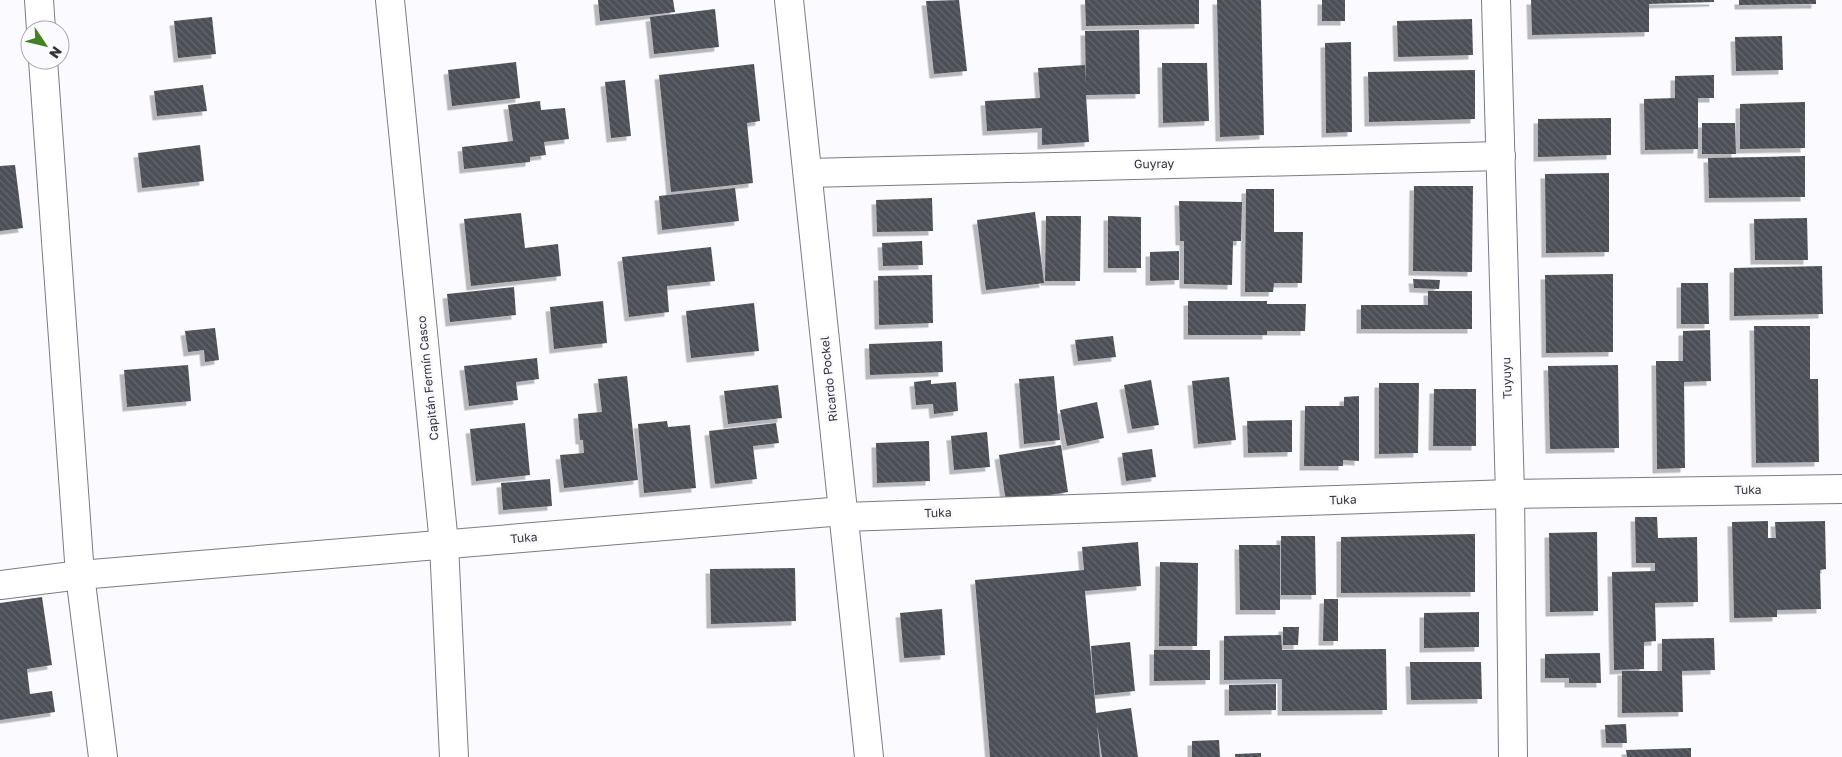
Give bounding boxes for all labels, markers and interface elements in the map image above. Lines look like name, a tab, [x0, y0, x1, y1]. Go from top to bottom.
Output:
north arrow	[20, 20, 70, 70]
text: N	[46, 44, 66, 62]
street label: Guyray	[1134, 156, 1175, 171]
street label: Capitán Fermín Casco	[413, 315, 442, 441]
street label: Ricardo Pockel	[817, 336, 840, 422]
street label: Tuyuyu	[1498, 357, 1515, 399]
street label: Tuka	[1734, 482, 1762, 497]
street label: Tuka	[1329, 492, 1357, 507]
street label: Tuka	[924, 505, 952, 520]
street label: Tuka	[510, 529, 538, 546]

